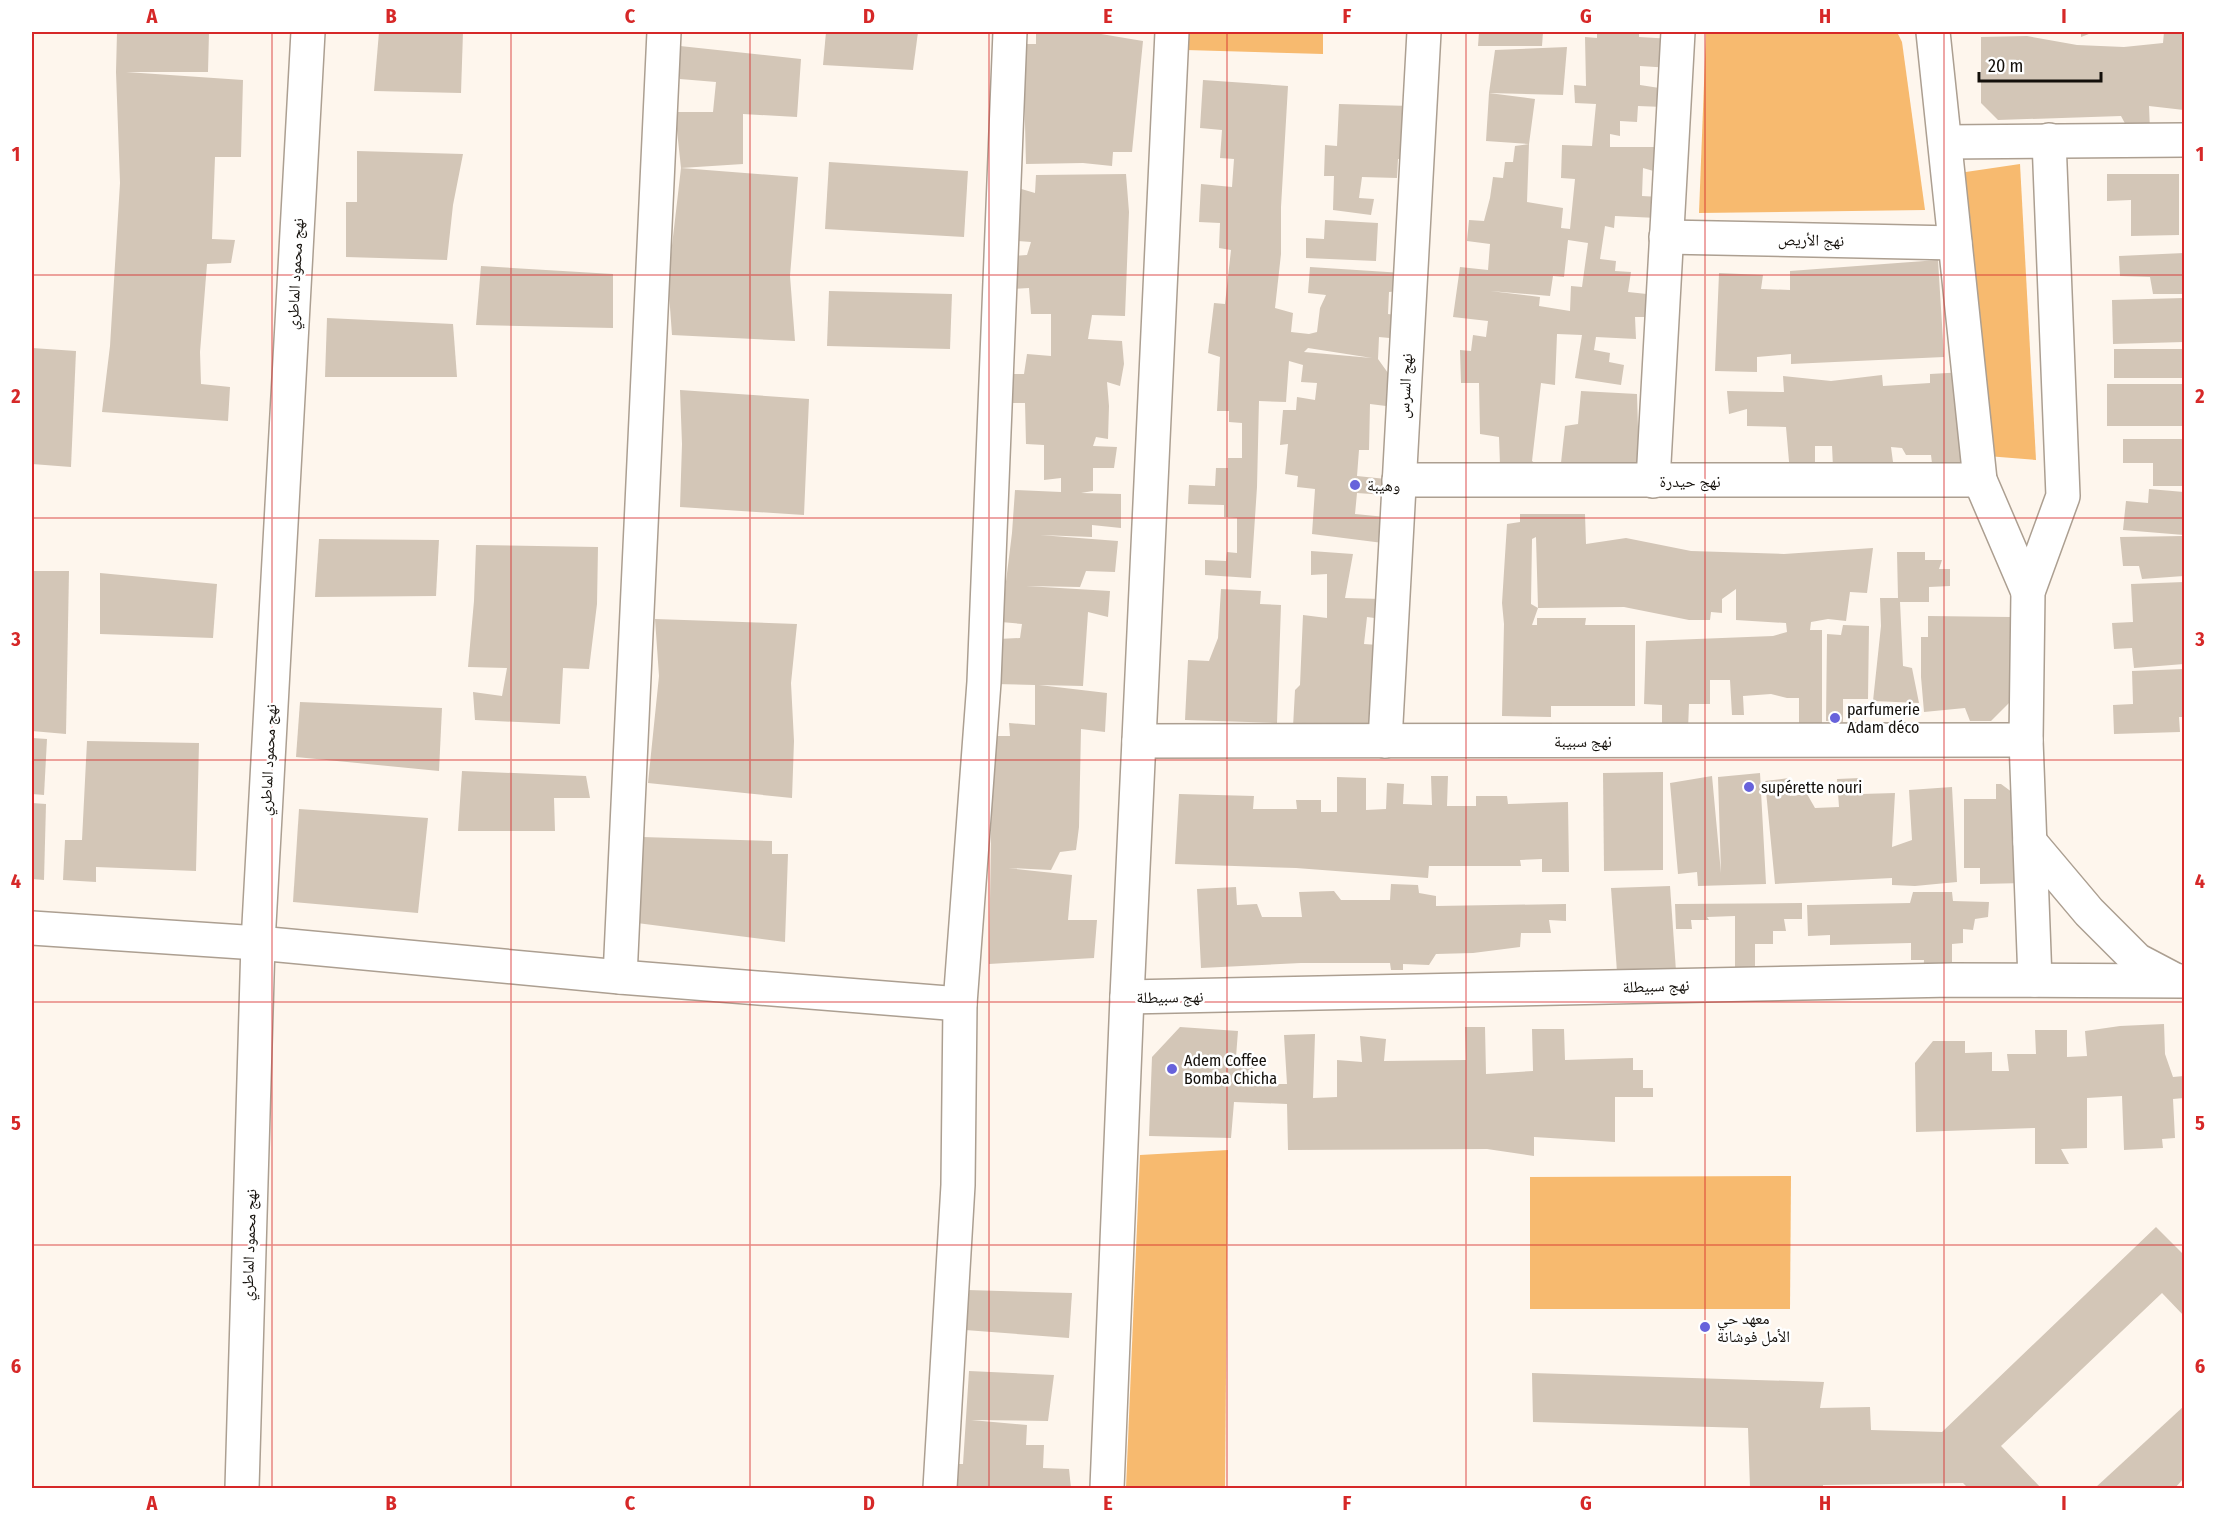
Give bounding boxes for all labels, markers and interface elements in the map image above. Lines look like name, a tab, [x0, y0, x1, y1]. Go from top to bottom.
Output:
text: A	[146, 4, 159, 28]
text: B	[385, 4, 397, 28]
text: C	[625, 4, 636, 28]
text: D	[863, 4, 875, 28]
text: E	[1103, 4, 1113, 28]
text: F	[1343, 4, 1352, 28]
text: G	[1580, 4, 1592, 28]
text: H	[1819, 4, 1831, 28]
text: I	[2061, 4, 2067, 28]
scale bar	[1979, 45, 2100, 83]
text: 20 m	[1988, 55, 2023, 77]
text: 1	[12, 142, 20, 166]
text: 1	[2196, 142, 2204, 166]
street label: نهج محمود الماطري	[283, 218, 310, 331]
street label: نهج الأريص	[1778, 230, 1844, 251]
street label: نهج السرس	[1394, 353, 1417, 419]
text: 2	[10, 384, 21, 408]
text: 2	[2194, 384, 2205, 408]
street label: نهج حيدرة	[1659, 472, 1721, 492]
place label: وهيبة	[1367, 476, 1400, 495]
marker: وهيبة	[1348, 478, 1362, 492]
text: 3	[10, 627, 21, 651]
text: 3	[2194, 627, 2205, 651]
place label: parfumerie Adam déco	[1847, 700, 1920, 737]
street label: نهج محمود الماطري	[256, 704, 283, 817]
marker: parfumerie Adam déco	[1828, 711, 1842, 725]
street label: نهج سبيبة	[1554, 732, 1612, 752]
place label: supérette nouri	[1761, 778, 1862, 797]
marker: supérette nouri	[1742, 780, 1756, 794]
text: 4	[11, 869, 21, 893]
text: 4	[2195, 869, 2205, 893]
street label: نهج سبيطلة	[1622, 975, 1690, 998]
street label: نهج سبيطلة	[1136, 987, 1204, 1008]
place label: Adem Coffee Bomba Chicha	[1184, 1051, 1277, 1088]
marker: Adem Coffee Bomba Chicha	[1165, 1062, 1179, 1076]
text: 5	[11, 1111, 21, 1135]
text: 5	[2195, 1111, 2205, 1135]
street label: نهج محمود الماطري	[238, 1189, 264, 1301]
place label: معهد حي الأمل فوشانة	[1717, 1309, 1790, 1347]
marker: معهد حي الأمل فوشانة	[1698, 1320, 1712, 1334]
text: 6	[11, 1354, 21, 1378]
text: 6	[2195, 1354, 2205, 1378]
text: A	[146, 1491, 159, 1515]
text: B	[385, 1491, 397, 1515]
text: C	[625, 1491, 636, 1515]
text: D	[863, 1491, 875, 1515]
text: E	[1103, 1491, 1113, 1515]
text: F	[1343, 1491, 1352, 1515]
text: G	[1580, 1491, 1592, 1515]
text: H	[1819, 1491, 1831, 1515]
text: I	[2061, 1491, 2067, 1515]

